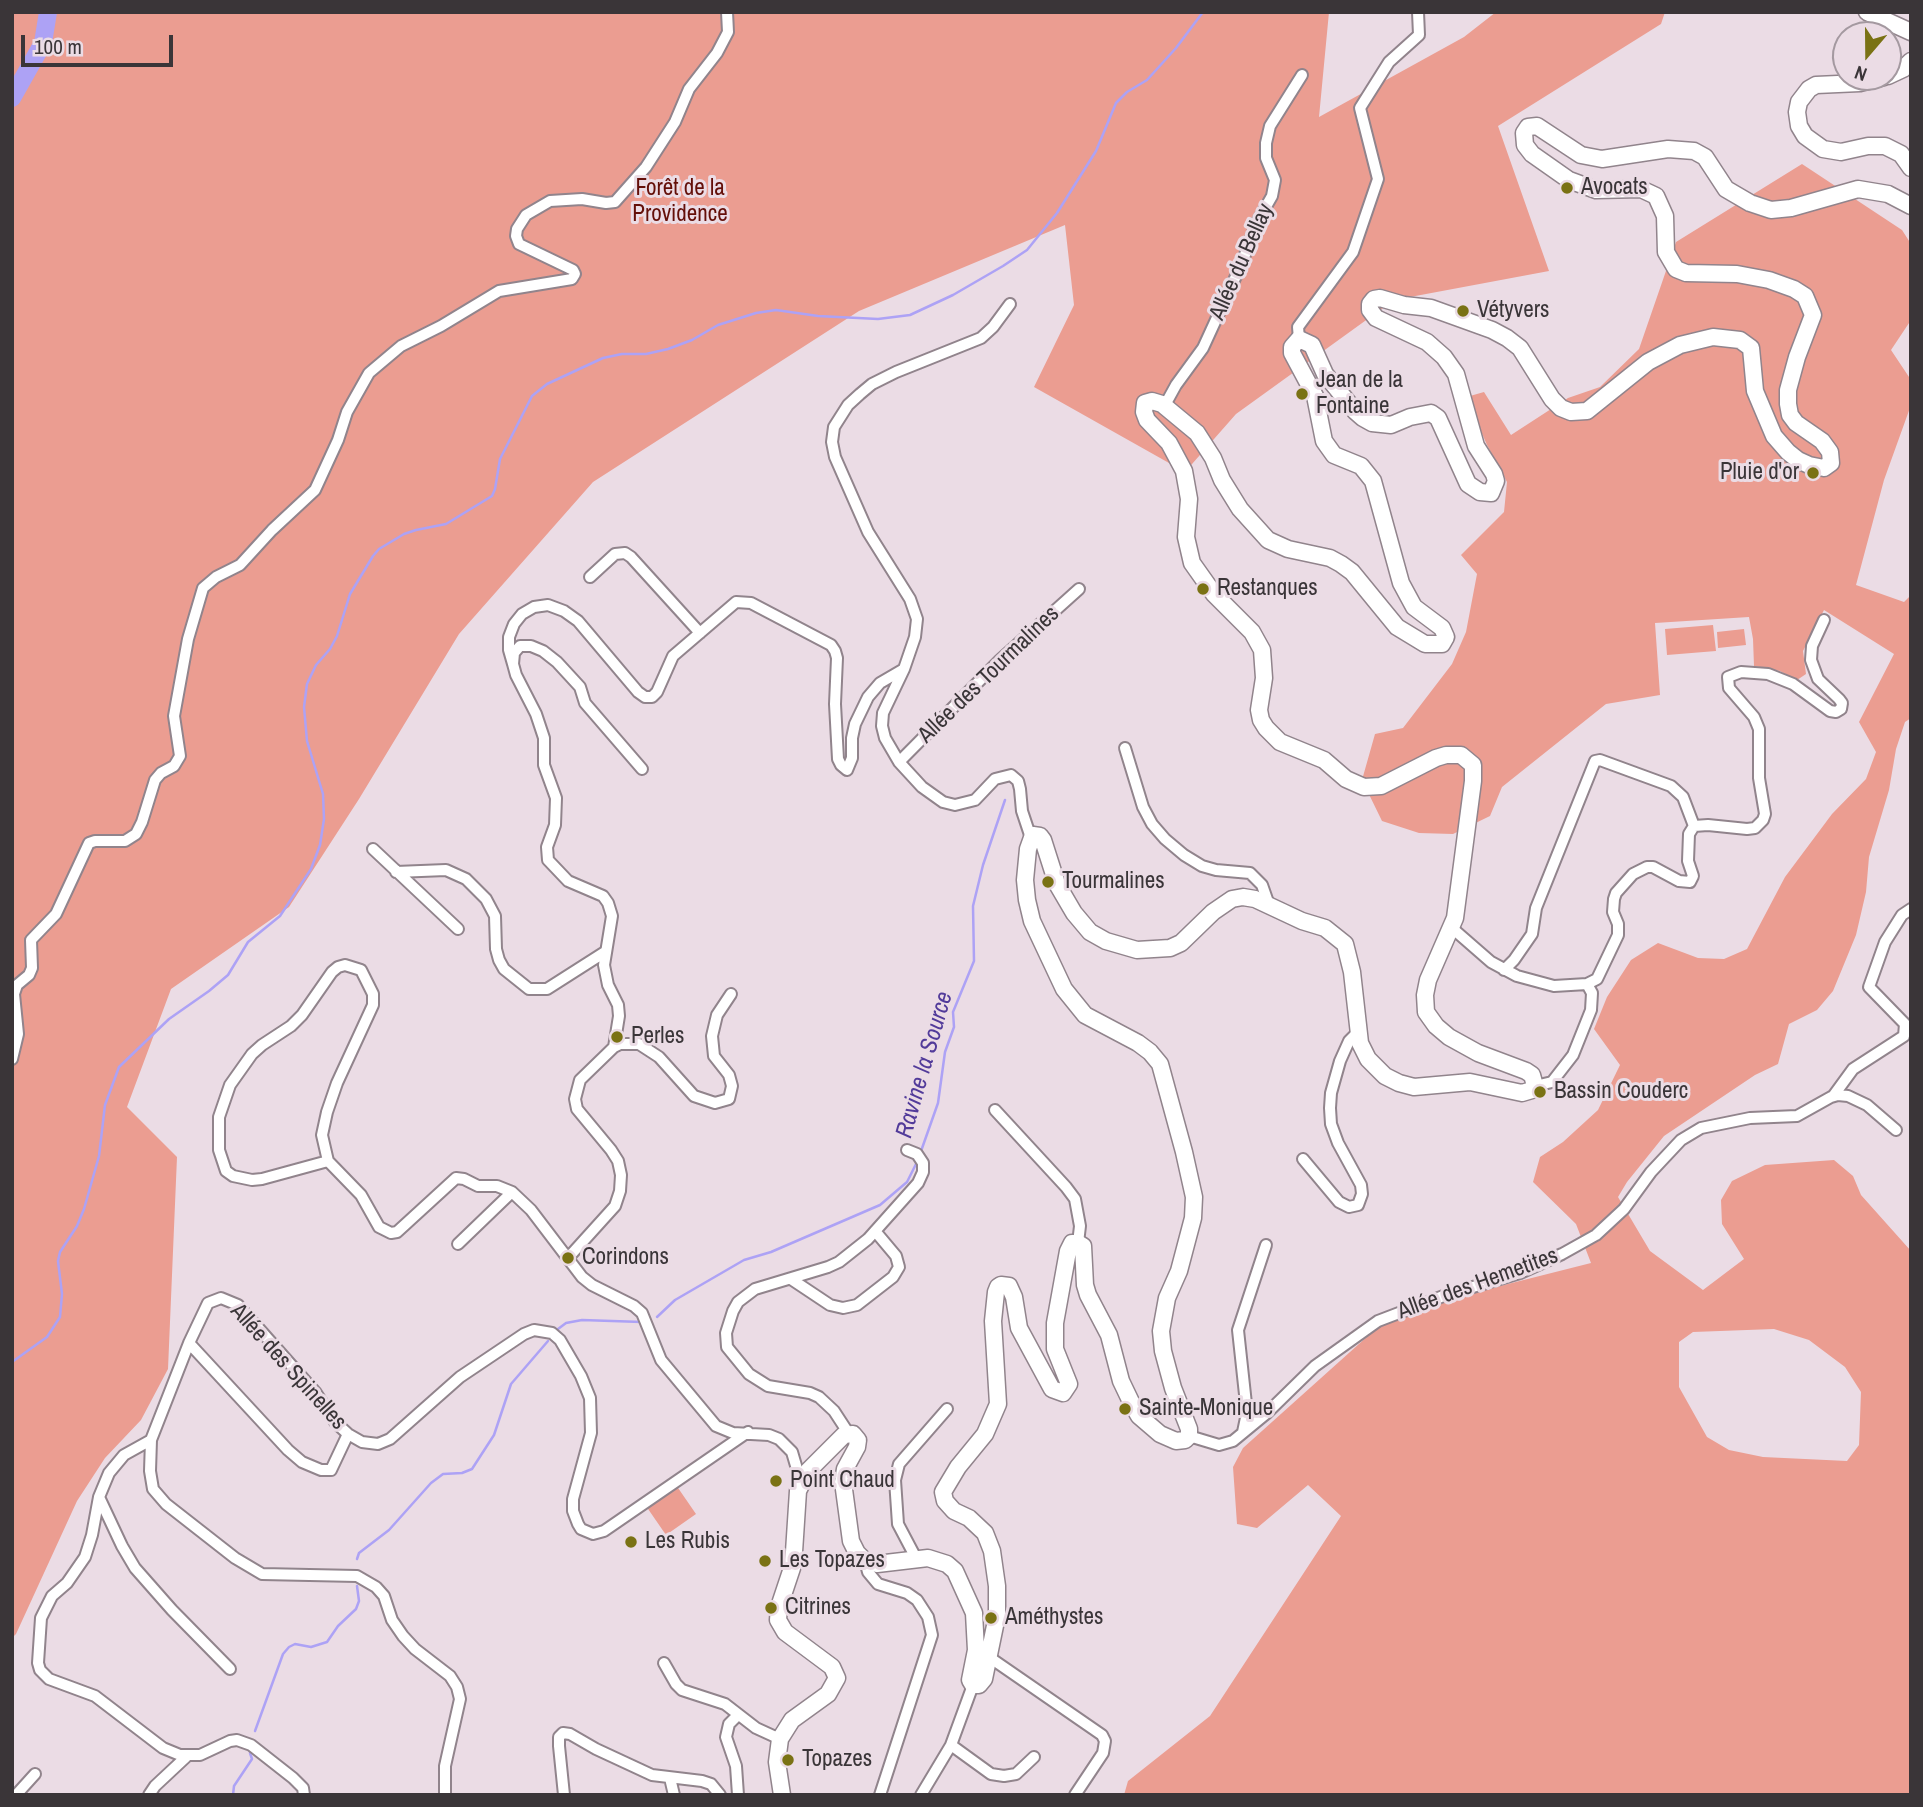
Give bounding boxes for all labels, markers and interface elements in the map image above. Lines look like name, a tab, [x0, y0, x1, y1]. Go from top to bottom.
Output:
scale bar	[24, 21, 177, 65]
north arrow	[1832, 21, 1902, 91]
text: 100 m	[34, 32, 82, 61]
text: N	[1851, 60, 1870, 88]
place label: Avocats	[1581, 174, 1648, 202]
park label: Forêt de la Providence	[632, 175, 728, 229]
marker: Avocats	[1559, 180, 1575, 196]
street label: Allée du Bellay	[1204, 199, 1280, 325]
place label: Vétyvers	[1477, 297, 1549, 325]
marker: Vétyvers	[1455, 303, 1471, 319]
place label: Jean de la Fontaine	[1316, 367, 1403, 421]
marker: Jean de la Fontaine	[1294, 386, 1310, 402]
place label: Pluie d'or	[1720, 459, 1799, 487]
marker: Pluie d'or	[1805, 465, 1821, 481]
place label: Restanques	[1217, 575, 1318, 603]
marker: Restanques	[1195, 581, 1211, 597]
street label: Allée des Tourmalines	[913, 601, 1065, 749]
place label: Tourmalines	[1062, 868, 1165, 896]
marker: Tourmalines	[1040, 874, 1056, 890]
water label: Ravine la Source	[890, 988, 960, 1142]
place label: Perles	[631, 1023, 684, 1051]
marker: Perles	[609, 1029, 625, 1045]
place label: Bassin Couderc	[1554, 1078, 1688, 1106]
marker: Bassin Couderc	[1532, 1084, 1548, 1100]
street label: Allée des Hemetites	[1394, 1242, 1562, 1326]
place label: Corindons	[582, 1244, 669, 1272]
marker: Corindons	[560, 1250, 576, 1266]
street label: Allée des Spinelles	[224, 1298, 352, 1436]
place label: Sainte-Monique	[1139, 1395, 1273, 1423]
marker: Sainte-Monique	[1117, 1401, 1133, 1417]
place label: Point Chaud	[790, 1467, 895, 1495]
marker: Point Chaud	[768, 1473, 784, 1489]
place label: Les Rubis	[645, 1528, 730, 1556]
marker: Les Rubis	[623, 1534, 639, 1550]
place label: Les Topazes	[779, 1547, 885, 1575]
marker: Les Topazes	[757, 1553, 773, 1569]
place label: Citrines	[785, 1594, 851, 1622]
marker: Citrines	[763, 1600, 779, 1616]
place label: Améthystes	[1005, 1604, 1104, 1632]
marker: Améthystes	[983, 1610, 999, 1626]
place label: Topazes	[802, 1746, 872, 1774]
marker: Topazes	[780, 1752, 796, 1768]

